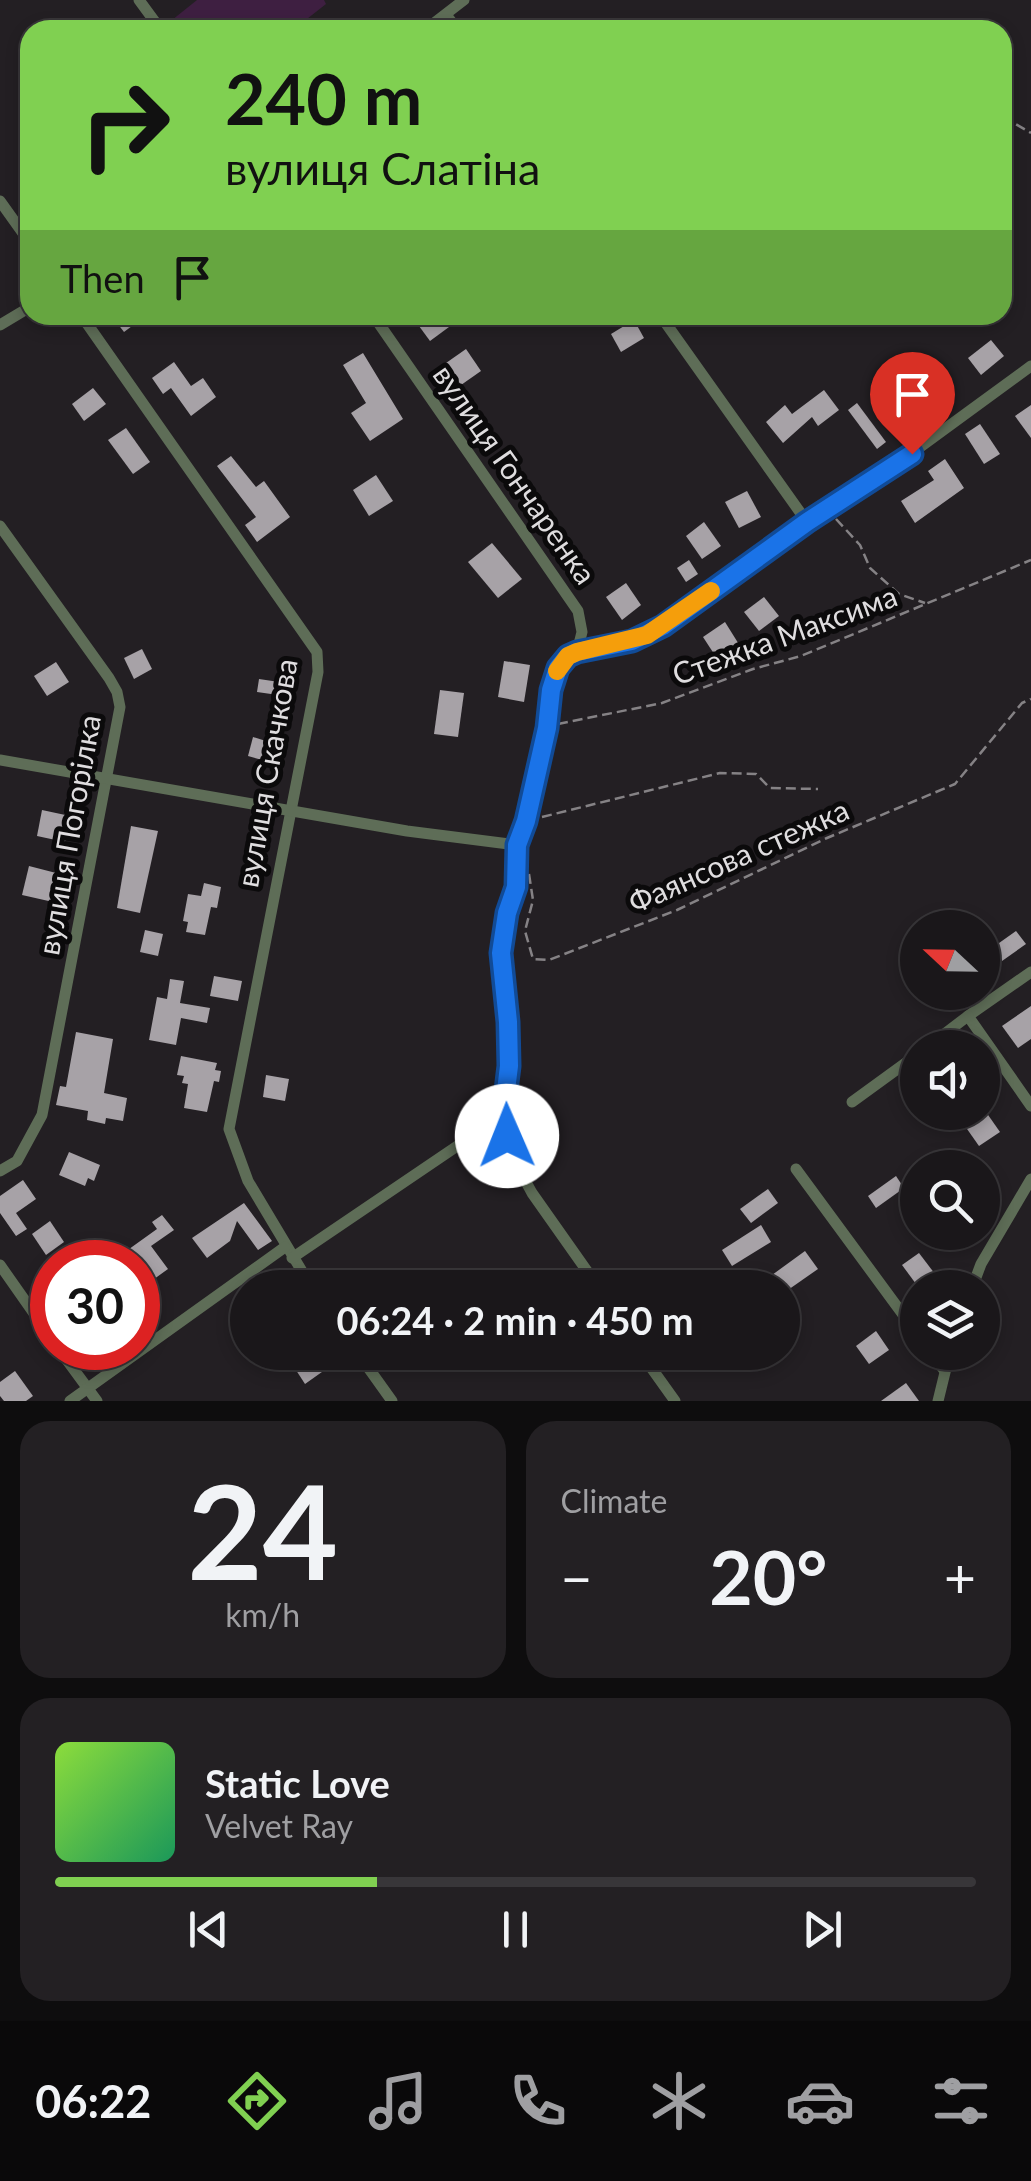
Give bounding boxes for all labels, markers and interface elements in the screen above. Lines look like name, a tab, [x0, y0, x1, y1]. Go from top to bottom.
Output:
text: 240 m	[225, 56, 422, 140]
icon: right	[60, 60, 190, 190]
text: вулиця Слатіна	[225, 141, 540, 195]
icon: arrive	[165, 250, 220, 305]
text: Then	[60, 255, 145, 301]
pin	[870, 352, 955, 455]
street label: вулиця Гончаренка	[427, 357, 605, 590]
icon: arrive	[885, 367, 940, 422]
street label: Стежка Максима	[667, 577, 902, 691]
street label: вулиця Скачкова	[228, 655, 304, 890]
street label: вулиця Погорілка	[29, 712, 107, 958]
street label: Фаянсова стежка	[623, 791, 854, 920]
north arrow	[900, 910, 1000, 1010]
map controls	[900, 910, 1000, 1370]
button: sound	[900, 1030, 1000, 1130]
position arrow	[455, 1084, 559, 1188]
button: search	[900, 1150, 1000, 1250]
speed limit sign: 30	[30, 1240, 160, 1370]
button: layers	[900, 1270, 1000, 1370]
text: 06:24 · 2 min · 450 m	[336, 1297, 694, 1343]
text: 24	[187, 1452, 338, 1608]
text: Climate	[561, 1481, 667, 1520]
text: 20°	[709, 1531, 827, 1621]
text: −	[561, 1544, 592, 1610]
text: +	[944, 1544, 976, 1610]
text: km/h	[225, 1595, 300, 1634]
text: Static Love	[205, 1760, 390, 1806]
text: Velvet Ray	[205, 1806, 353, 1845]
icon: previous	[181, 1902, 236, 1957]
icon: pause	[488, 1902, 543, 1957]
icon: next	[795, 1902, 850, 1957]
icon: directions	[222, 2066, 292, 2136]
icon: music	[363, 2066, 433, 2136]
icon: phone	[503, 2066, 573, 2136]
icon: climate	[644, 2066, 714, 2136]
icon: car	[785, 2066, 855, 2136]
icon: filters	[926, 2066, 996, 2136]
text: 06:22	[35, 2074, 151, 2128]

